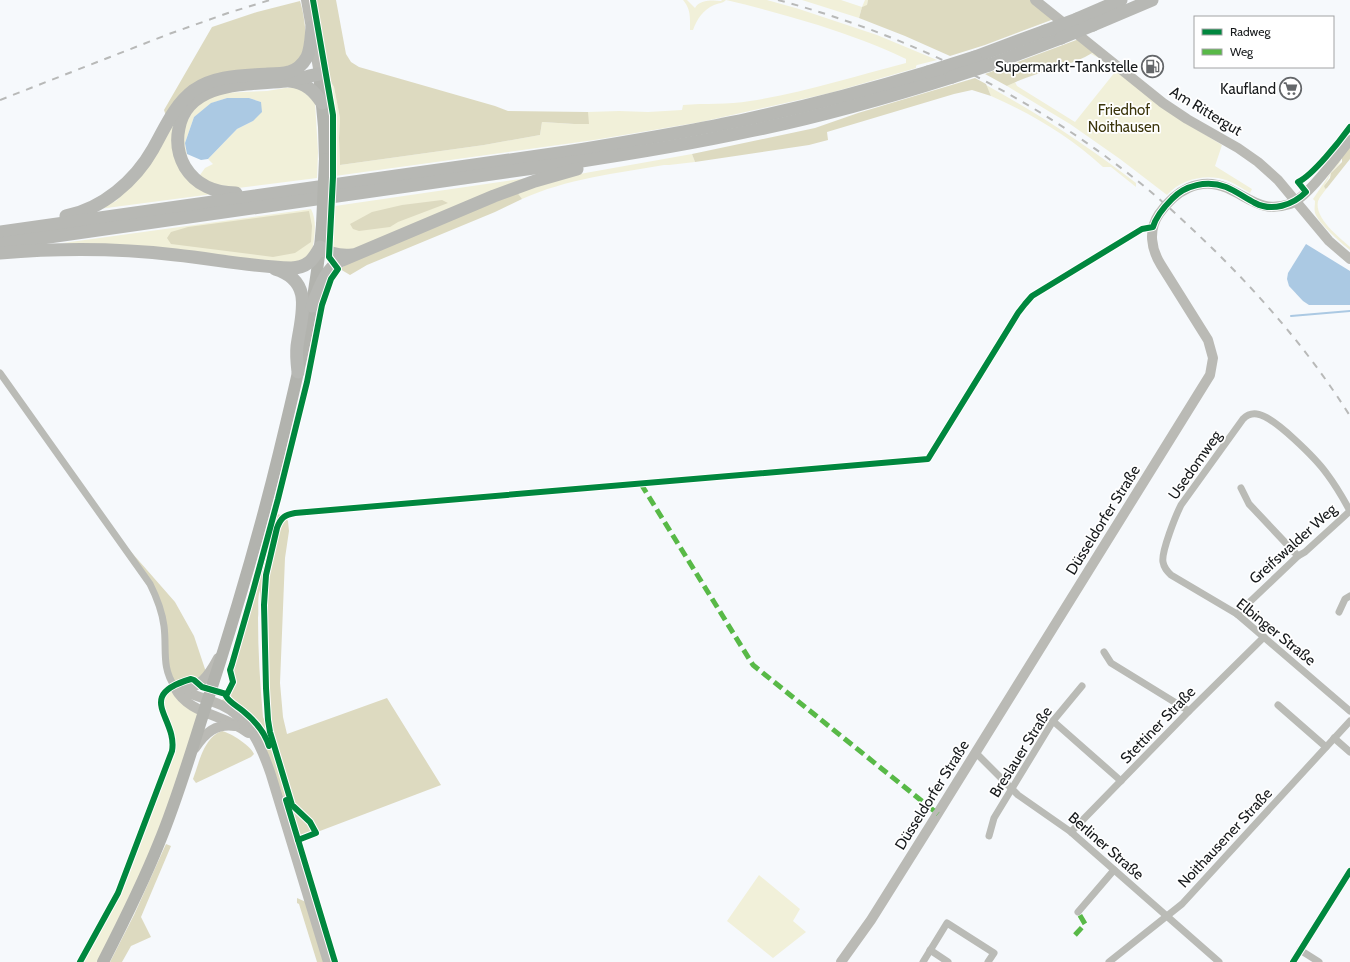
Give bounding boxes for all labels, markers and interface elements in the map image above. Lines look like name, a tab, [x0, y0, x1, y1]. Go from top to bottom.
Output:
legend	[1194, 16, 1334, 68]
text: Radweg	[1230, 24, 1271, 39]
text: Weg	[1230, 44, 1254, 59]
fuel station icon: Supermarkt-Tankstelle	[1140, 54, 1166, 80]
place label: Supermarkt-Tankstelle	[995, 58, 1138, 76]
supermarket icon: Kaufland	[1278, 76, 1304, 102]
place label: Kaufland	[1220, 80, 1276, 98]
street label: Am Rittergut	[1167, 83, 1245, 139]
park label: Friedhof Noithausen	[1088, 101, 1160, 136]
street label: Usedomweg	[1165, 427, 1226, 503]
street label: Düsseldorfer Straße	[1062, 462, 1144, 578]
street label: Greifswalder Weg	[1246, 500, 1341, 588]
street label: Elbinger Straße	[1233, 595, 1319, 670]
street label: Stettiner Straße	[1117, 682, 1200, 767]
street label: Breslauer Straße	[986, 703, 1056, 801]
street label: Düsseldorfer Straße	[891, 737, 973, 853]
street label: Noithausener Straße	[1174, 784, 1276, 892]
street label: Berliner Straße	[1065, 808, 1148, 884]

